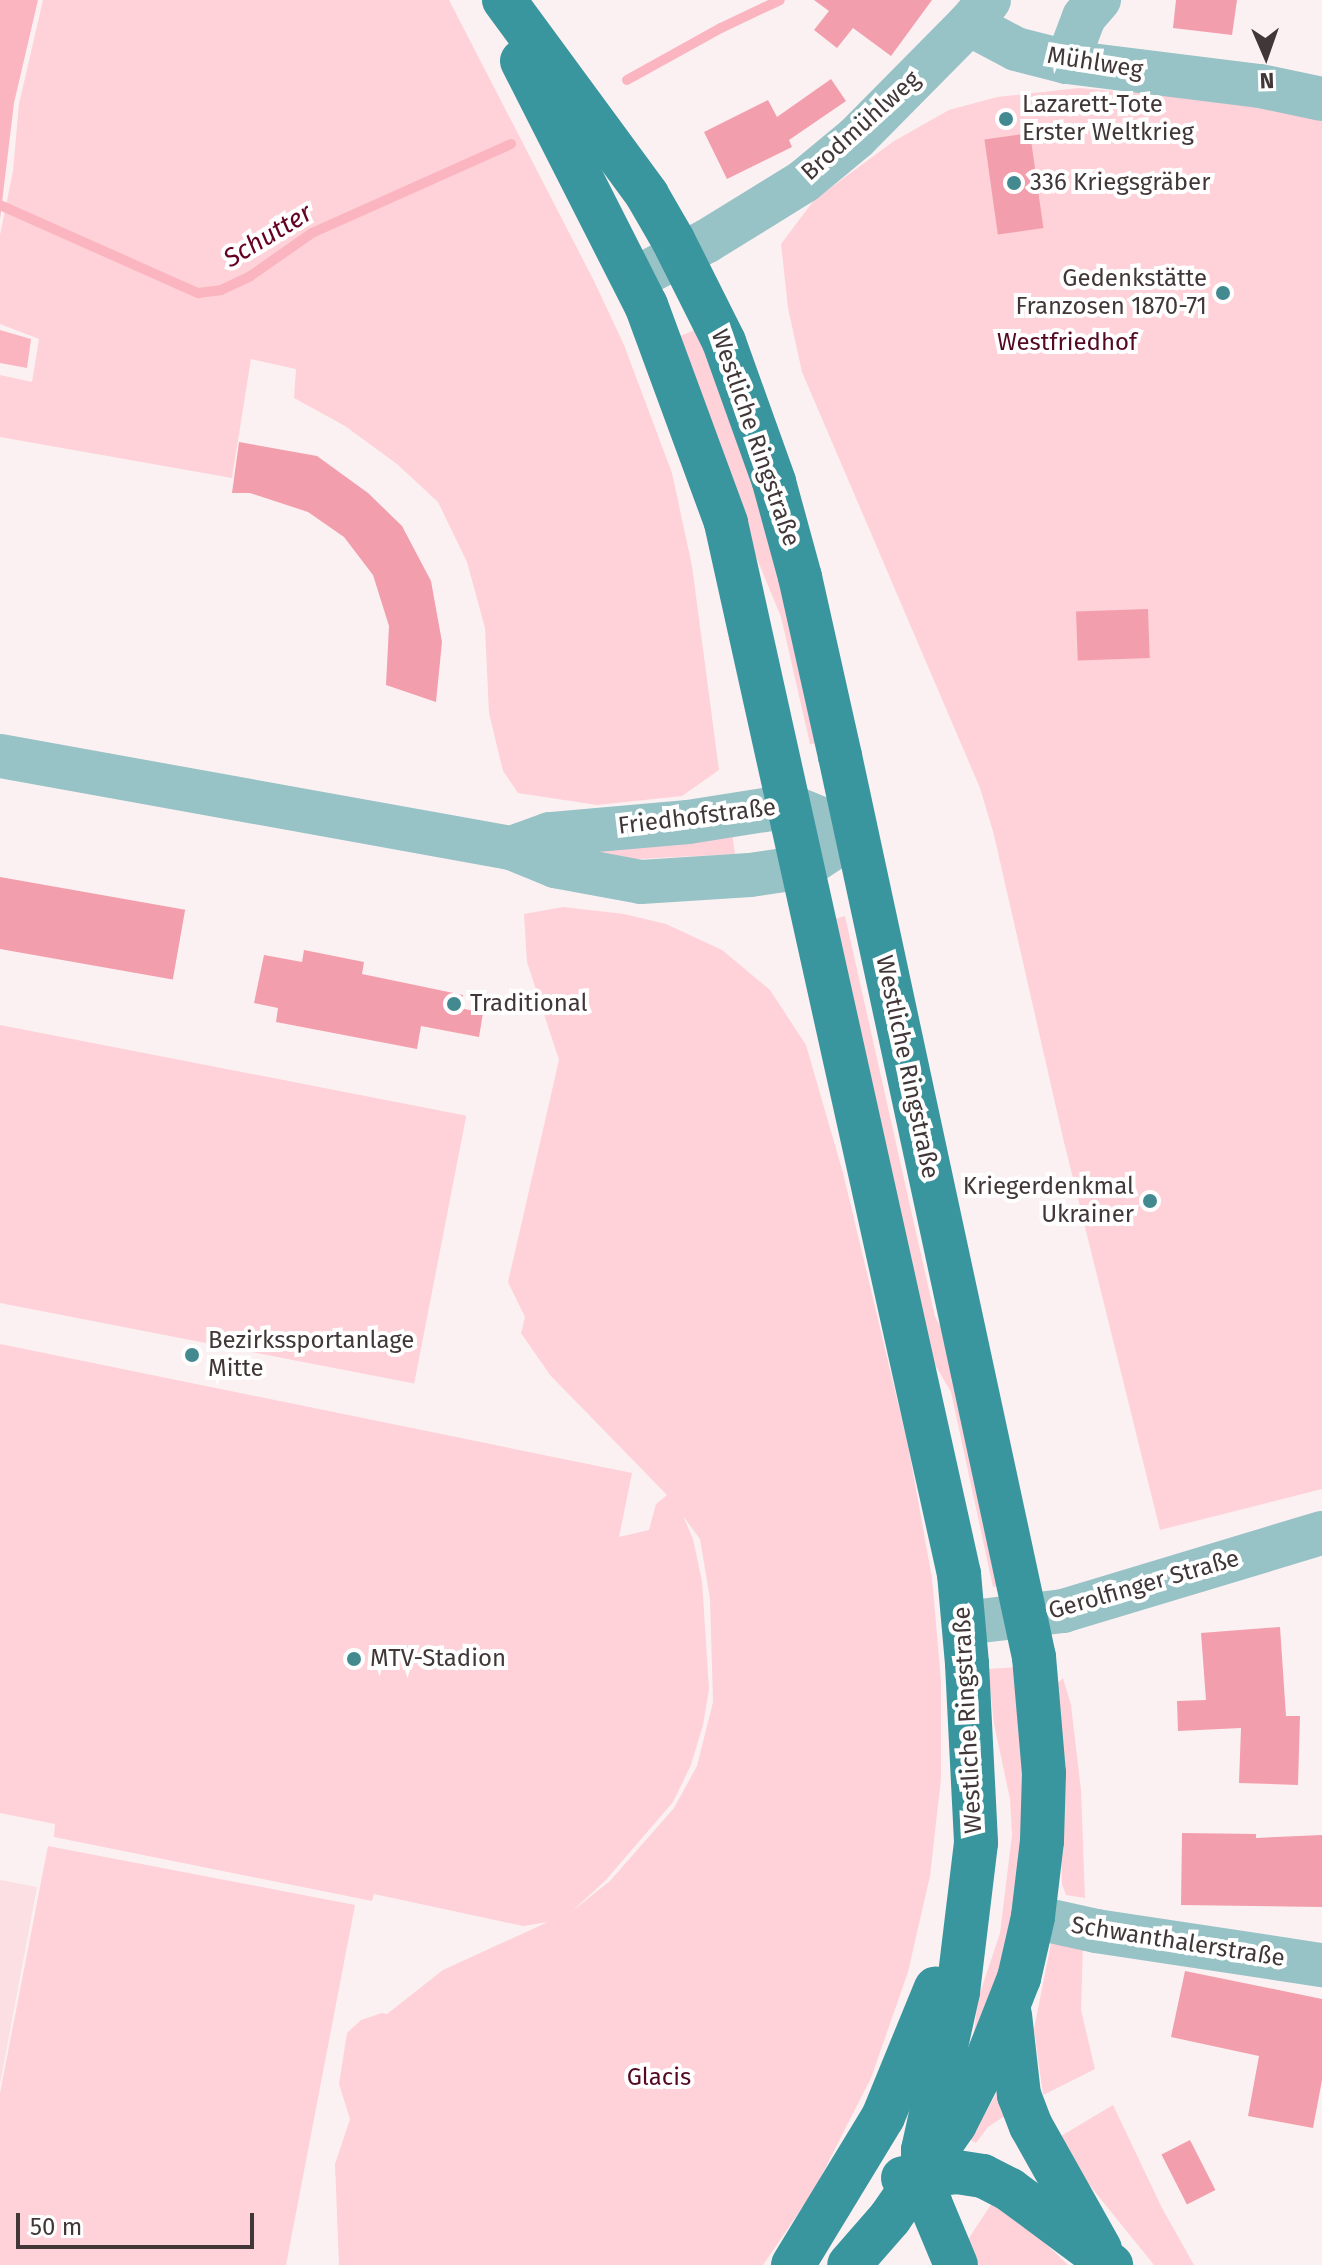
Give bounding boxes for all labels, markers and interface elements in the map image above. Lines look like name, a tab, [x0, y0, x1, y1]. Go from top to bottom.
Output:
north arrow	[1226, 16, 1306, 96]
street label: Mühlweg	[1045, 41, 1145, 85]
street label: Brodmühlweg	[796, 65, 926, 187]
text: N	[1259, 67, 1275, 94]
place label: Lazarett-Tote Erster Weltkrieg	[1022, 91, 1194, 147]
marker: Lazarett-Tote Erster Weltkrieg	[997, 110, 1015, 128]
place label: 336 Kriegsgräber	[1030, 169, 1210, 197]
marker: 336 Kriegsgräber	[1005, 174, 1023, 192]
water label: Schutter	[218, 197, 318, 275]
place label: Gedenkstätte Franzosen 1870-71	[1016, 265, 1207, 321]
marker: Gedenkstätte Franzosen 1870-71	[1214, 284, 1232, 302]
street label: Westliche Ringstraße	[704, 326, 806, 550]
park label: Westfriedhof	[997, 329, 1137, 357]
street label: Friedhofstraße	[616, 793, 778, 841]
street label: Westliche Ringstraße	[869, 953, 945, 1181]
place label: Traditional	[470, 990, 588, 1018]
marker: Traditional	[445, 995, 463, 1013]
place label: Kriegerdenkmal Ukrainer	[963, 1173, 1134, 1229]
marker: Kriegerdenkmal Ukrainer	[1141, 1192, 1159, 1210]
place label: Bezirkssportanlage Mitte	[208, 1327, 414, 1383]
marker: Bezirkssportanlage Mitte	[183, 1346, 201, 1364]
street label: Gerolfinger Straße	[1045, 1544, 1243, 1626]
street label: Westliche Ringstraße	[948, 1606, 988, 1834]
place label: MTV-Stadion	[370, 1645, 506, 1673]
marker: MTV-Stadion	[345, 1650, 363, 1668]
street label: Schwanthalerstraße	[1069, 1911, 1287, 1973]
park label: Glacis	[627, 2064, 691, 2092]
scale bar	[20, 2197, 258, 2247]
text: 50 m	[30, 2213, 82, 2241]

